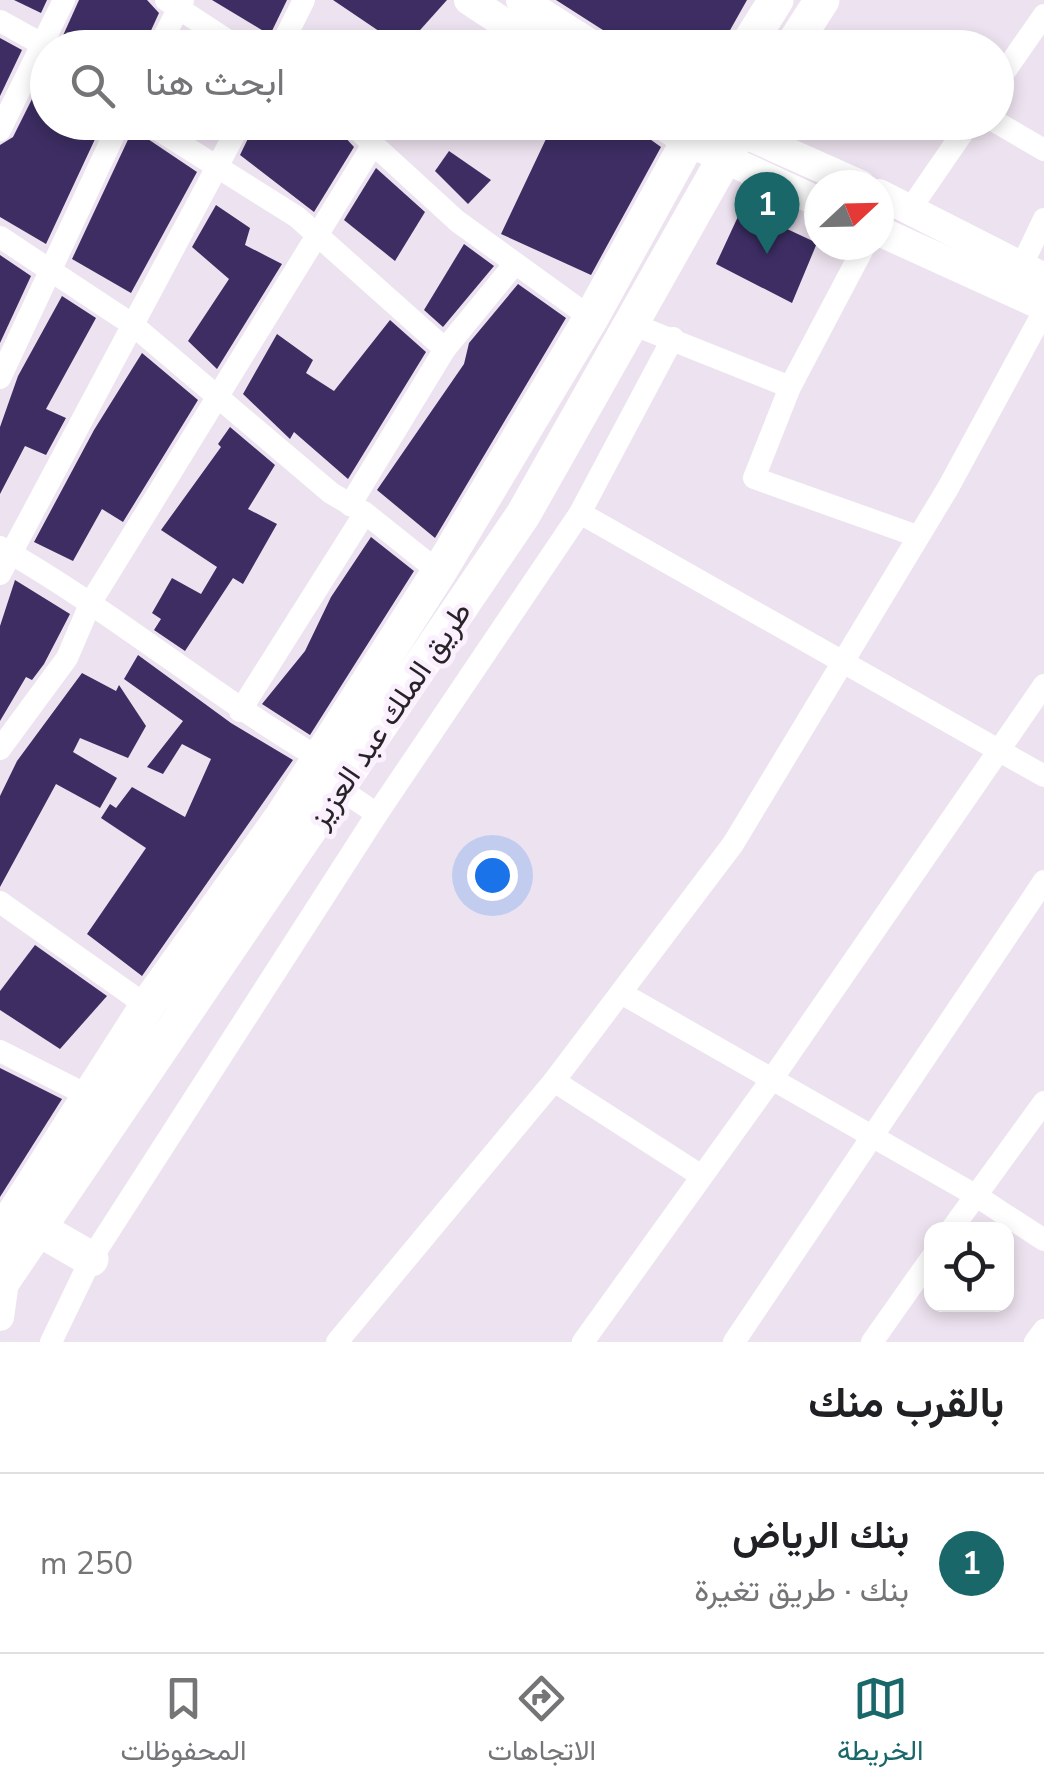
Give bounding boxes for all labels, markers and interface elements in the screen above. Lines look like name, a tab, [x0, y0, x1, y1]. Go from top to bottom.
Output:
search box	[30, 30, 1014, 140]
text: ابحث هنا	[145, 57, 285, 108]
icon: search	[65, 58, 120, 113]
north arrow	[804, 170, 894, 260]
pin: 1	[734, 172, 800, 254]
street label: طريق الملك عبد العزيز	[299, 594, 481, 837]
your location	[467, 850, 518, 901]
map controls	[924, 1222, 1014, 1312]
button: locate	[924, 1222, 1014, 1312]
text: بالقرب منك	[808, 1375, 1004, 1432]
text: بنك الرياض	[732, 1510, 909, 1561]
text: 250 m	[40, 1542, 133, 1585]
text: 1	[962, 1542, 981, 1585]
text: بنك · طريق تغيرة	[694, 1569, 909, 1612]
tab: المحفوظات	[120, 1671, 247, 1775]
tab: الاتجاهات	[487, 1671, 596, 1775]
tab: الخريطة	[837, 1671, 924, 1775]

